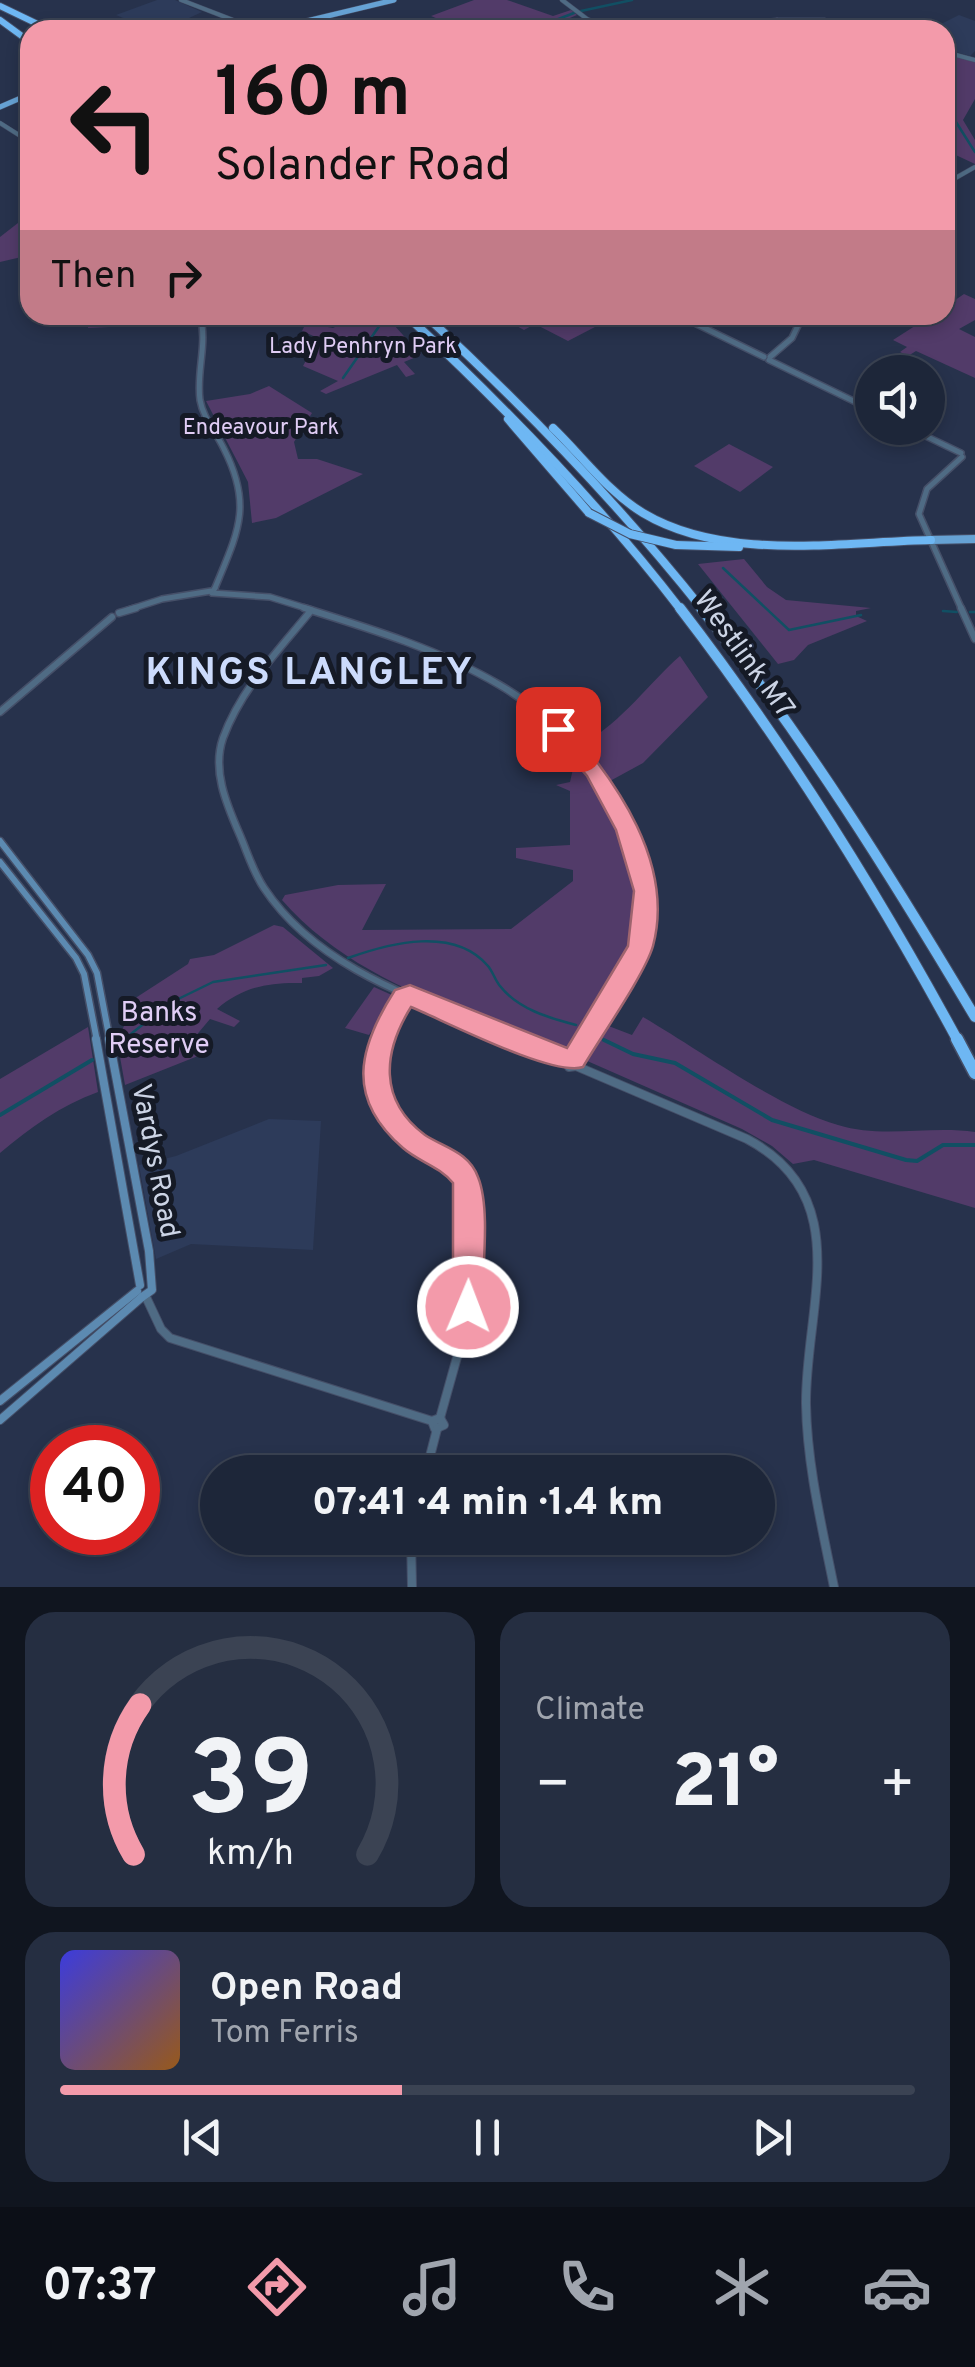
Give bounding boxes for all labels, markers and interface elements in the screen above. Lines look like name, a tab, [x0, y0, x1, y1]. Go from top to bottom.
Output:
text: 160 m	[215, 52, 411, 141]
icon: left	[50, 60, 180, 190]
text: Solander Road	[215, 139, 511, 196]
icon: right	[156, 250, 211, 305]
text: Then	[50, 253, 136, 302]
park label: Lady Penhryn Park	[269, 334, 457, 361]
map controls	[855, 355, 945, 445]
button: sound	[855, 355, 945, 445]
park label: Endeavour Park	[183, 415, 339, 442]
street label: Westlink M7	[685, 584, 801, 726]
district label: KINGS LANGLEY	[145, 650, 475, 699]
pin	[516, 687, 601, 772]
icon: arrive	[531, 702, 586, 757]
park label: Banks Reserve	[108, 996, 210, 1064]
street label: Vardys Road	[121, 1081, 187, 1241]
position arrow	[416, 1255, 520, 1359]
speed limit sign: 40	[30, 1425, 160, 1555]
text: 07:41 · 4 min · 1.4 km	[312, 1480, 663, 1529]
text: Climate	[535, 1691, 645, 1731]
text: 39	[187, 1720, 313, 1852]
text: 21°	[671, 1739, 779, 1834]
text: −	[535, 1752, 570, 1822]
text: +	[880, 1752, 915, 1822]
text: km/h	[207, 1832, 293, 1878]
text: Open Road	[210, 1965, 403, 2014]
text: Tom Ferris	[210, 2014, 359, 2054]
icon: previous	[175, 2110, 230, 2165]
icon: pause	[460, 2110, 515, 2165]
icon: next	[745, 2110, 800, 2165]
icon: directions	[242, 2252, 312, 2322]
icon: music	[397, 2252, 467, 2322]
icon: phone	[552, 2252, 622, 2322]
icon: climate	[707, 2252, 777, 2322]
icon: car	[862, 2252, 932, 2322]
text: 07:37	[43, 2259, 157, 2316]

